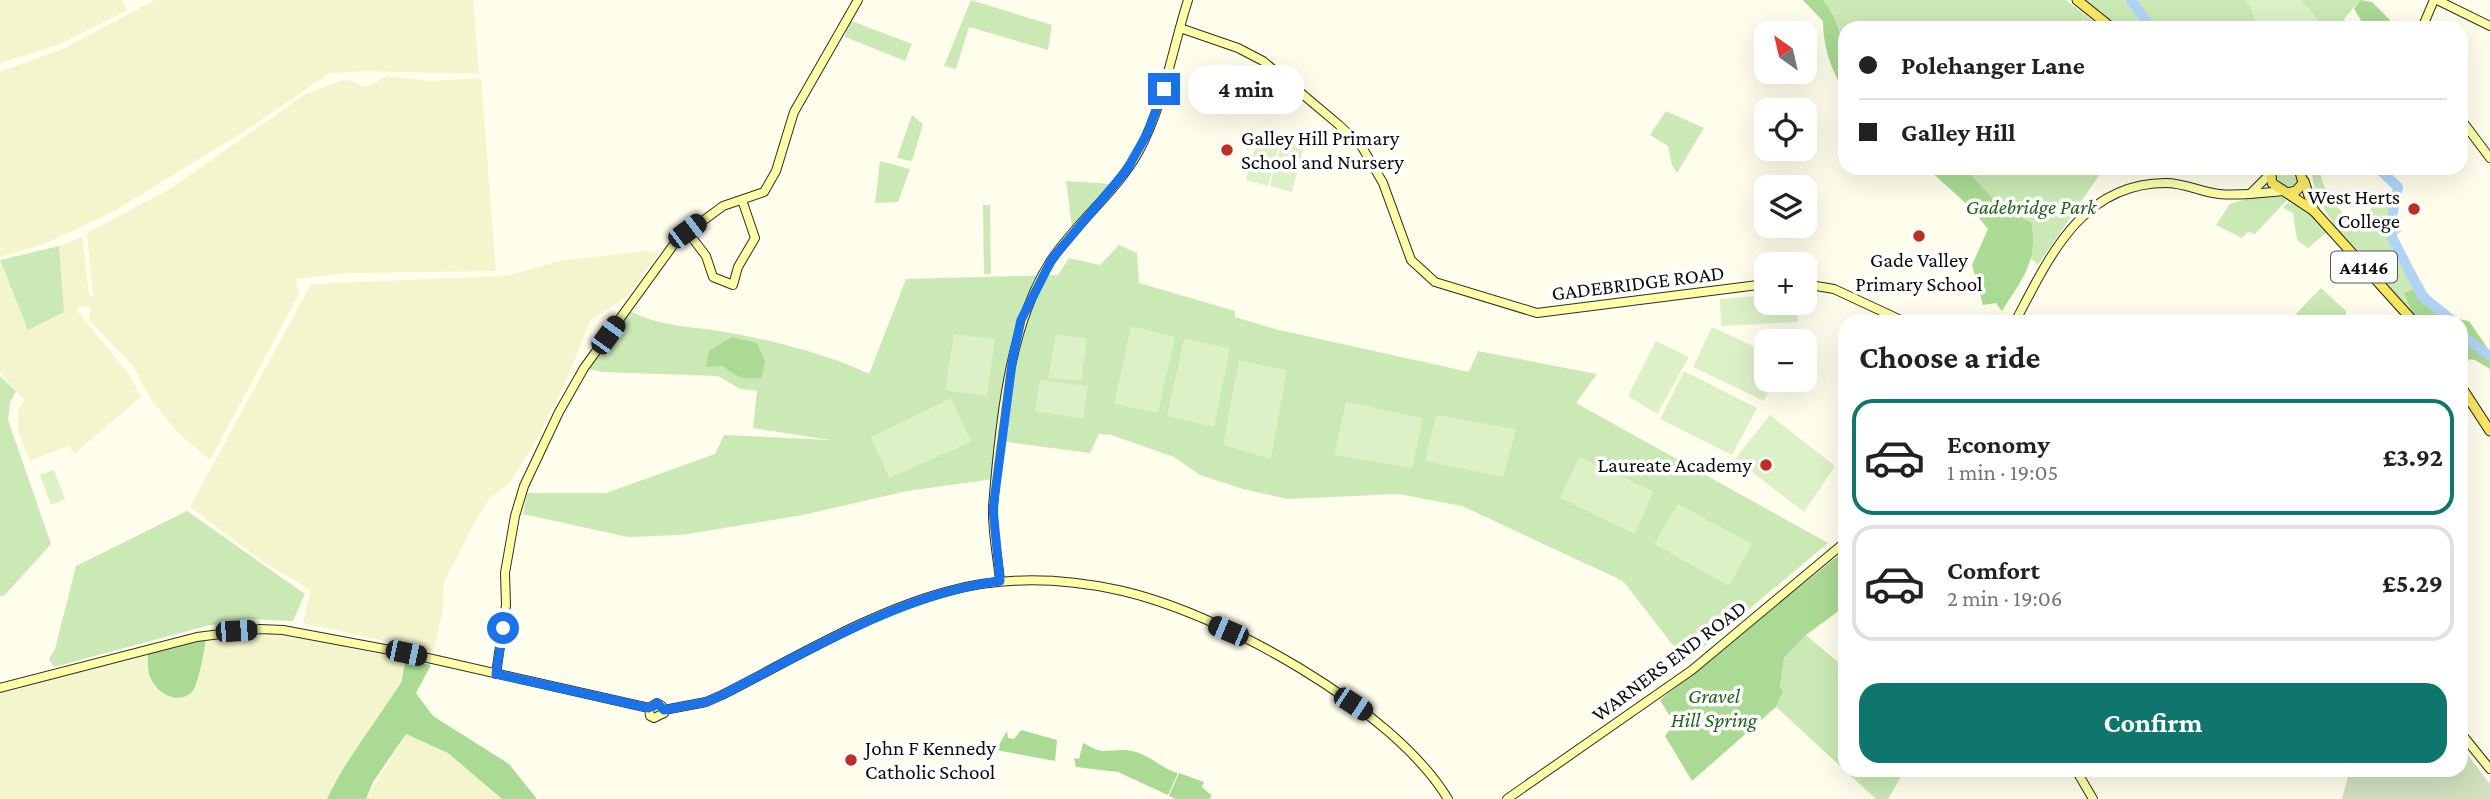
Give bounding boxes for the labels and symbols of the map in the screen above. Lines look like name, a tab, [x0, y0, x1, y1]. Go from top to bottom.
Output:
north arrow	[1754, 21, 1816, 84]
callout: 4 min	[1188, 64, 1304, 114]
route end	[1148, 73, 1180, 105]
place label: Galley Hill Primary School and Nursery	[1241, 126, 1404, 174]
marker: Galley Hill Primary School and Nursery	[1219, 142, 1235, 158]
place label: West Herts College	[2308, 185, 2400, 233]
park label: Gadebridge Park	[1966, 195, 2097, 219]
marker: West Herts College	[2406, 201, 2422, 217]
car	[664, 210, 711, 252]
marker: Gade Valley Primary School	[1911, 228, 1927, 244]
place label: Gade Valley Primary School	[1855, 248, 1983, 296]
road number: A4146	[2331, 252, 2397, 282]
street label: GADEBRIDGE ROAD	[1550, 260, 1726, 306]
car	[588, 312, 629, 358]
place label: Laureate Academy	[1598, 453, 1752, 477]
marker: Laureate Academy	[1758, 457, 1774, 473]
street label: WARNERS END ROAD	[1587, 595, 1751, 727]
route start	[487, 612, 519, 644]
car	[1205, 613, 1252, 649]
car	[215, 619, 258, 643]
car	[384, 638, 429, 668]
car	[1330, 684, 1377, 724]
park label: Gravel Hill Spring	[1671, 684, 1758, 732]
place label: John F Kennedy Catholic School	[863, 736, 996, 784]
marker: John F Kennedy Catholic School	[843, 752, 859, 768]

